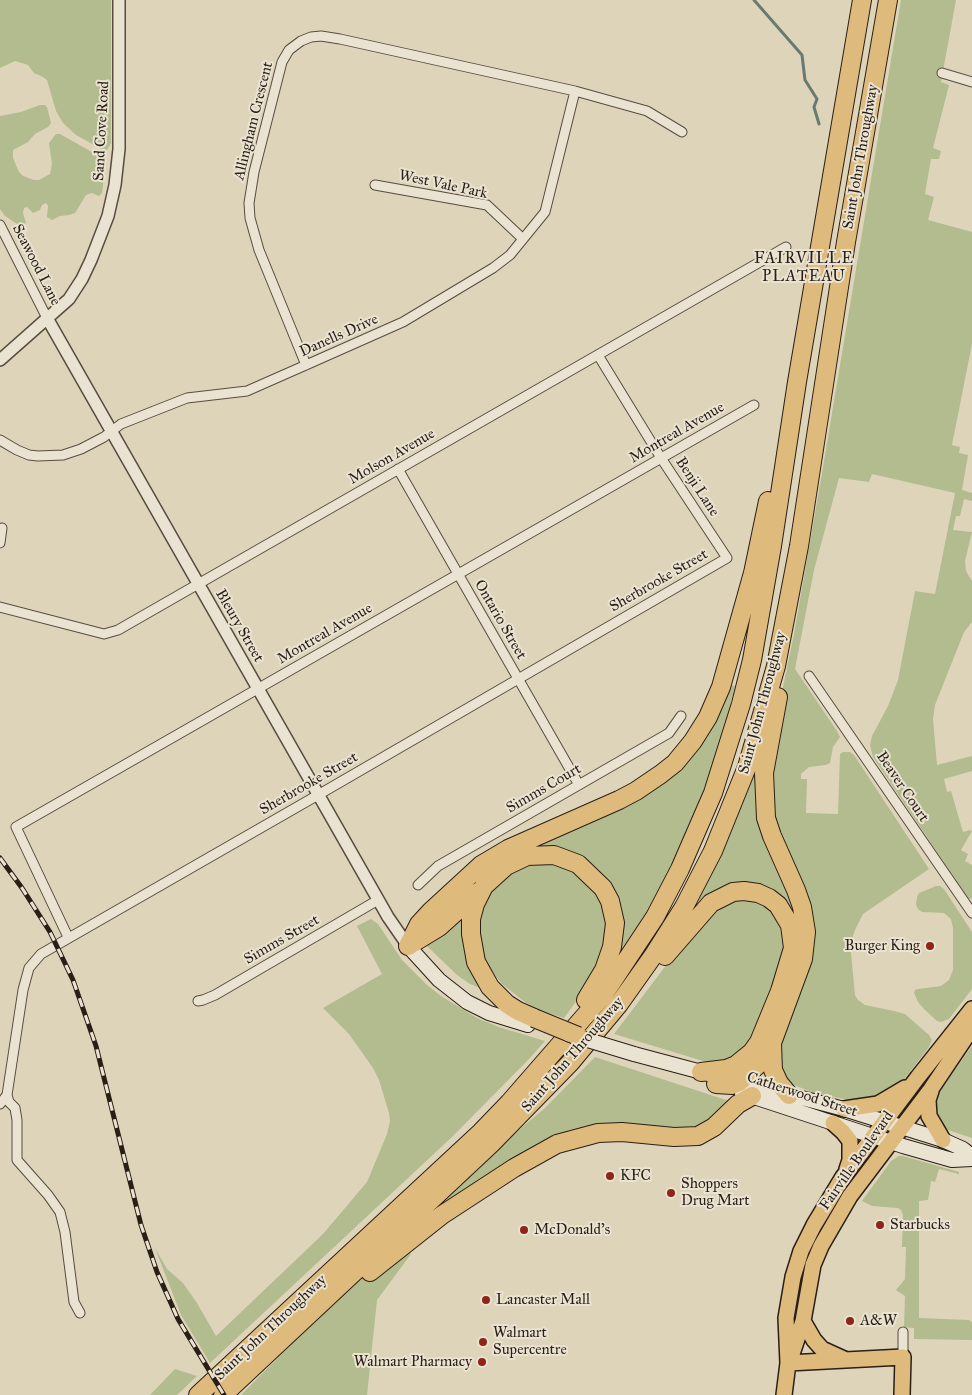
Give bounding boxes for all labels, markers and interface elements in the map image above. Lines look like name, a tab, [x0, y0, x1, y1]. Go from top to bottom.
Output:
street label: Allingham Crescent	[231, 60, 277, 182]
street label: Sand Cove Road	[90, 81, 114, 181]
street label: Saint John Throughway	[839, 83, 883, 231]
street label: West Vale Park	[397, 167, 489, 203]
street label: Seawood Lane	[8, 221, 64, 309]
district label: FAIRVILLE PLATEAU	[753, 249, 855, 287]
street label: Danells Drive	[297, 311, 381, 361]
street label: Montreal Avenue	[626, 399, 728, 467]
street label: Molson Avenue	[346, 425, 438, 489]
street label: Benji Lane	[671, 454, 723, 520]
street label: Sherbrooke Street	[607, 546, 711, 616]
street label: Ontario Street	[470, 577, 530, 663]
street label: Bleury Street	[211, 586, 267, 666]
street label: Montreal Avenue	[274, 600, 376, 668]
street label: Saint John Throughway	[735, 630, 791, 776]
street label: Beaver Court	[872, 748, 932, 826]
street label: Sherbrooke Street	[257, 749, 361, 819]
street label: Simms Court	[503, 760, 585, 818]
street label: Simms Street	[241, 911, 323, 969]
place label: Burger King	[844, 937, 920, 955]
marker: Burger King	[924, 940, 936, 952]
street label: Saint John Throughway	[518, 994, 628, 1116]
street label: Catherwood Street	[744, 1069, 860, 1121]
street label: Fairville Boulevard	[816, 1108, 898, 1214]
place label: KFC	[620, 1167, 651, 1185]
marker: KFC	[604, 1170, 616, 1182]
place label: Shoppers Drug Mart	[681, 1175, 749, 1210]
marker: Shoppers Drug Mart	[665, 1187, 677, 1199]
place label: Starbucks	[890, 1216, 950, 1234]
marker: Starbucks	[874, 1219, 886, 1231]
place label: McDonald's	[534, 1221, 610, 1239]
marker: McDonald's	[518, 1224, 530, 1236]
street label: Saint John Throughway	[211, 1271, 331, 1385]
place label: Lancaster Mall	[496, 1291, 590, 1309]
marker: Lancaster Mall	[480, 1294, 492, 1306]
place label: A&W	[860, 1312, 897, 1330]
marker: A&W	[844, 1315, 856, 1327]
place label: Walmart Supercentre	[493, 1324, 567, 1359]
marker: Walmart Supercentre	[477, 1336, 489, 1348]
place label: Walmart Pharmacy	[354, 1353, 472, 1371]
marker: Walmart Pharmacy	[476, 1356, 488, 1368]

